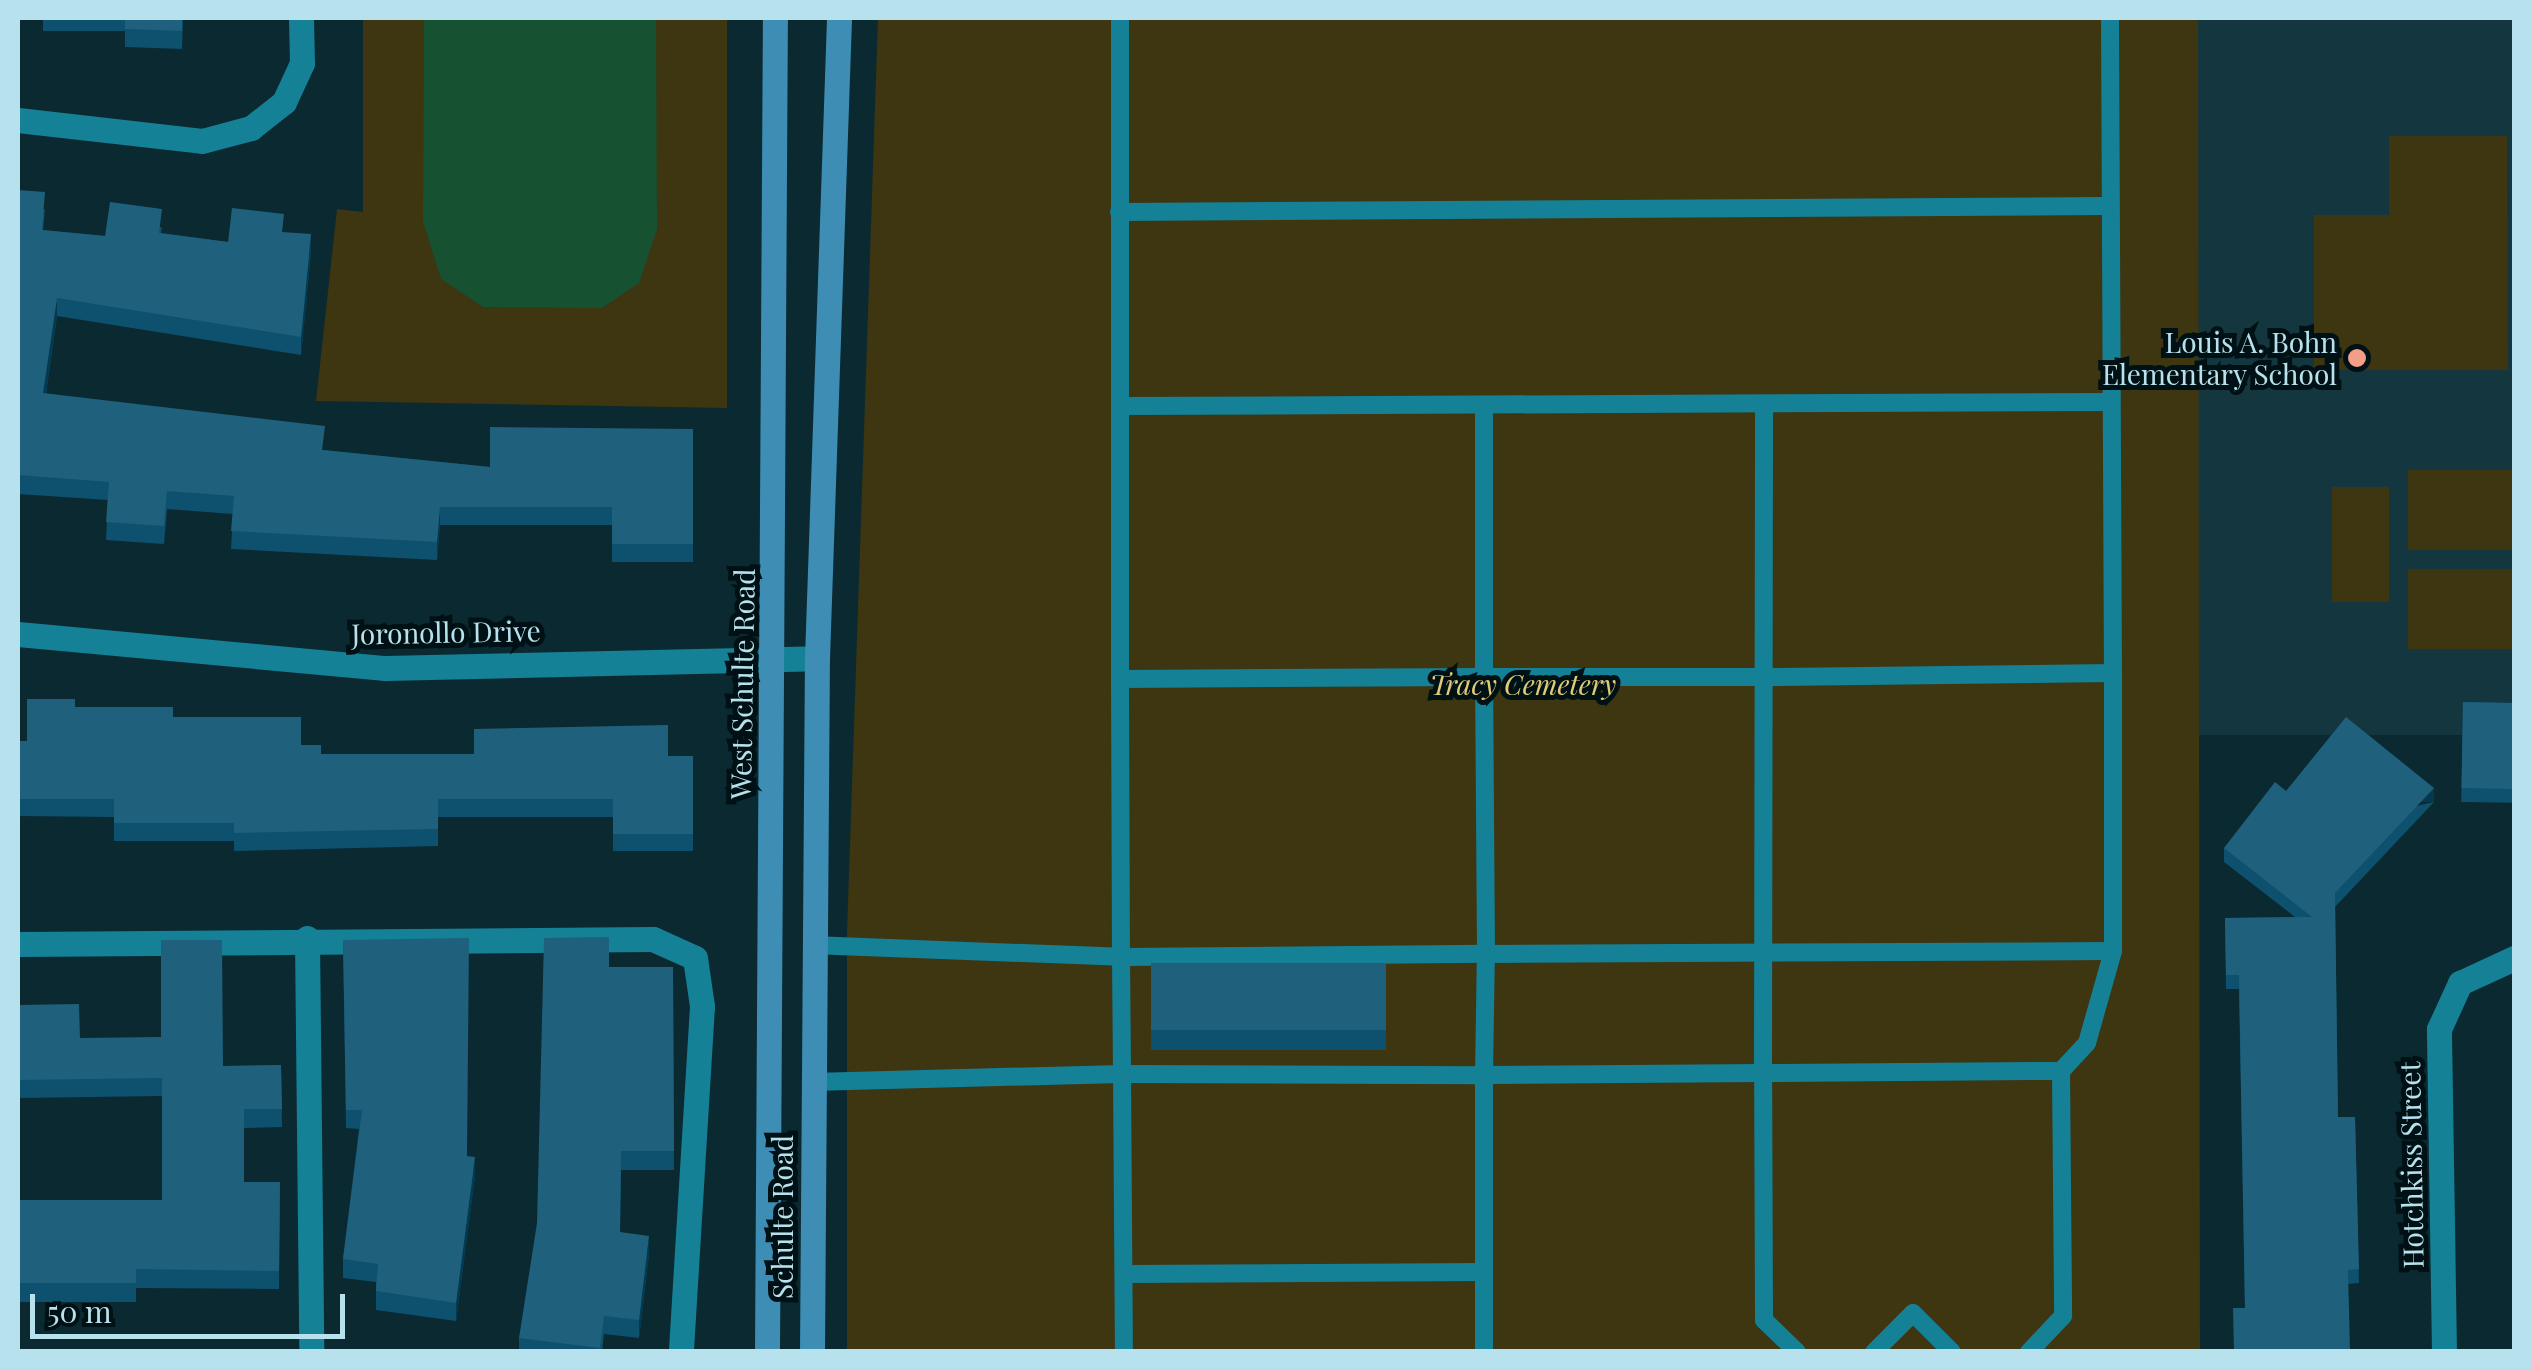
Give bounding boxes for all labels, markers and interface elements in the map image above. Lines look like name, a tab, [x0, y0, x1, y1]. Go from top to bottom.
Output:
place label: Louis A. Bohn Elementary School	[2101, 325, 2337, 391]
marker: Louis A. Bohn Elementary School	[2346, 347, 2368, 369]
street label: West Schulte Road	[723, 568, 761, 800]
street label: Joronollo Drive	[351, 614, 541, 650]
park label: Tracy Cemetery	[1430, 667, 1616, 701]
street label: Hotchkiss Street	[2392, 1061, 2430, 1269]
street label: Schulte Road	[765, 1135, 799, 1299]
scale bar	[35, 1274, 350, 1336]
text: 50 m	[47, 1291, 112, 1331]

